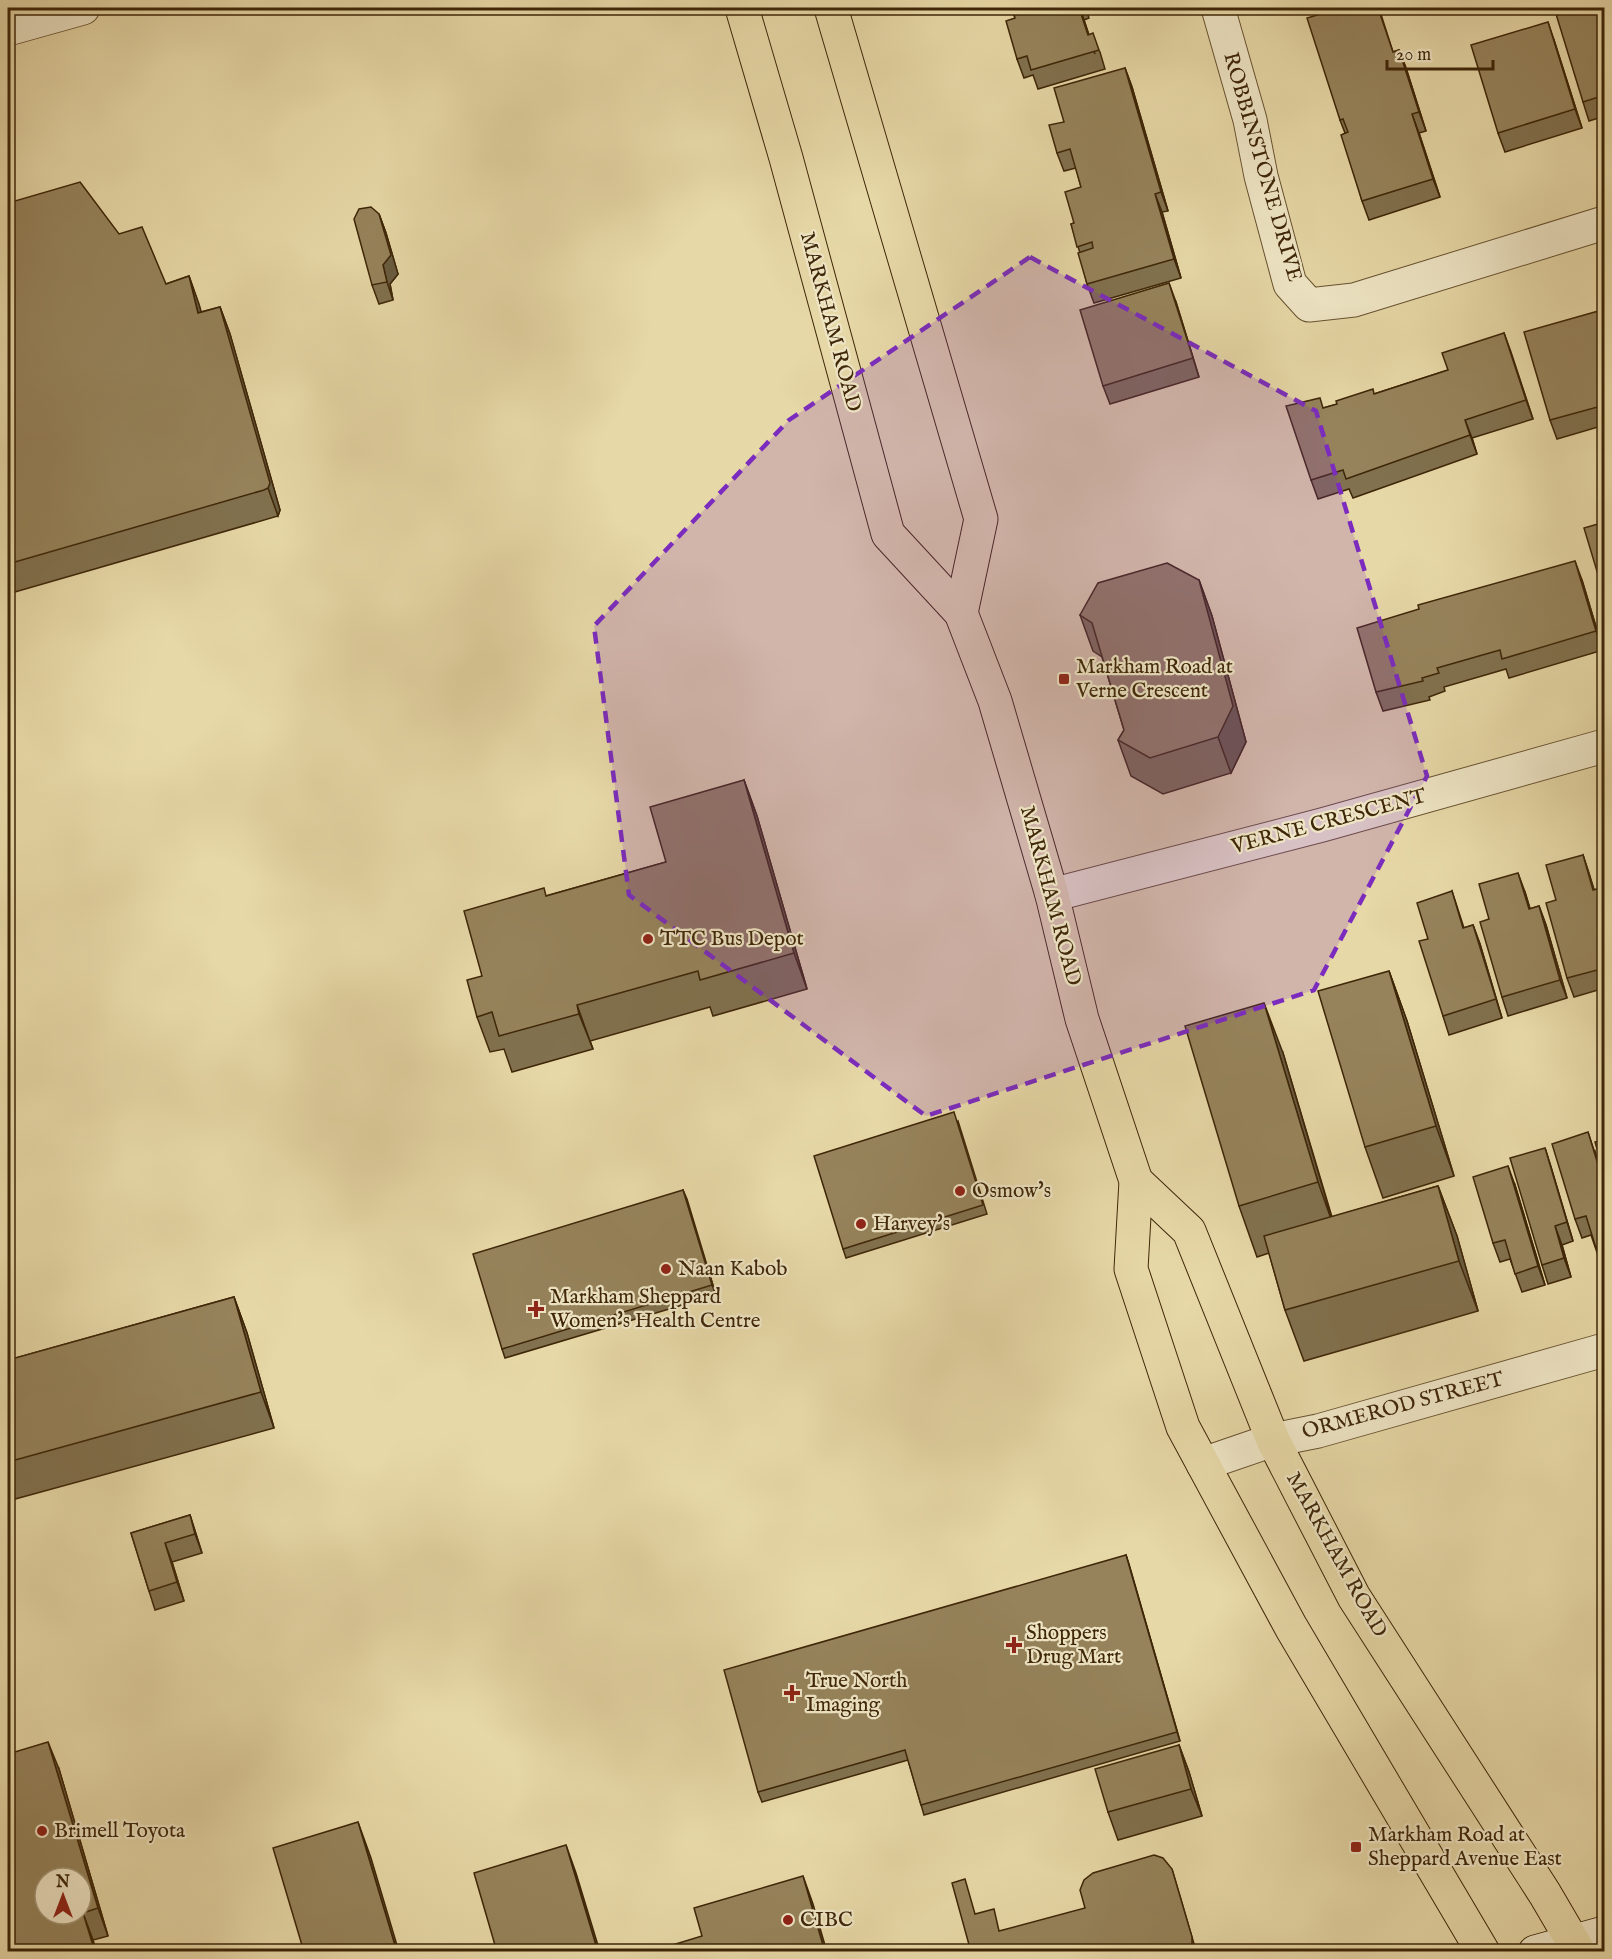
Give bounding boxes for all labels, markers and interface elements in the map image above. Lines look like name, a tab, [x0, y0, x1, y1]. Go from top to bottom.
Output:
scale bar	[1387, 33, 1494, 71]
text: 20 m	[1396, 44, 1431, 67]
street label: ROBBINSTONE DRIVE	[1216, 49, 1308, 285]
street label: MARKHAM ROAD	[793, 229, 867, 415]
place label: Markham Road at Verne Crescent	[1075, 654, 1233, 705]
marker: Markham Road at Verne Crescent	[1057, 672, 1071, 686]
street label: VERNE CRESCENT	[1228, 783, 1430, 861]
street label: MARKHAM ROAD	[1013, 803, 1087, 989]
place label: TTC Bus Depot	[660, 926, 804, 953]
marker: TTC Bus Depot	[641, 932, 655, 946]
place label: Osmow's	[972, 1178, 1051, 1205]
marker: Osmow's	[953, 1184, 967, 1198]
place label: Harvey's	[873, 1211, 950, 1238]
marker: Harvey's	[854, 1217, 868, 1231]
place label: Naan Kabob	[678, 1256, 788, 1283]
marker: Naan Kabob	[659, 1262, 673, 1276]
place label: Markham Sheppard Women's Health Centre	[550, 1284, 761, 1335]
marker: Markham Sheppard Women's Health Centre	[527, 1300, 545, 1318]
street label: ORMEROD STREET	[1299, 1366, 1508, 1446]
street label: MARKHAM ROAD	[1279, 1468, 1393, 1642]
place label: Shoppers Drug Mart	[1026, 1620, 1121, 1671]
marker: Shoppers Drug Mart	[1007, 1638, 1021, 1652]
place label: True North Imaging	[806, 1668, 907, 1719]
marker: True North Imaging	[783, 1684, 801, 1702]
place label: Brimell Toyota	[54, 1818, 186, 1845]
place label: Markham Road at Sheppard Avenue East	[1368, 1822, 1562, 1873]
marker: Brimell Toyota	[35, 1824, 49, 1838]
marker: Markham Road at Sheppard Avenue East	[1349, 1840, 1363, 1854]
north arrow	[33, 1866, 93, 1926]
text: N	[55, 1873, 70, 1893]
place label: CIBC	[800, 1907, 853, 1934]
marker: CIBC	[781, 1913, 795, 1927]

